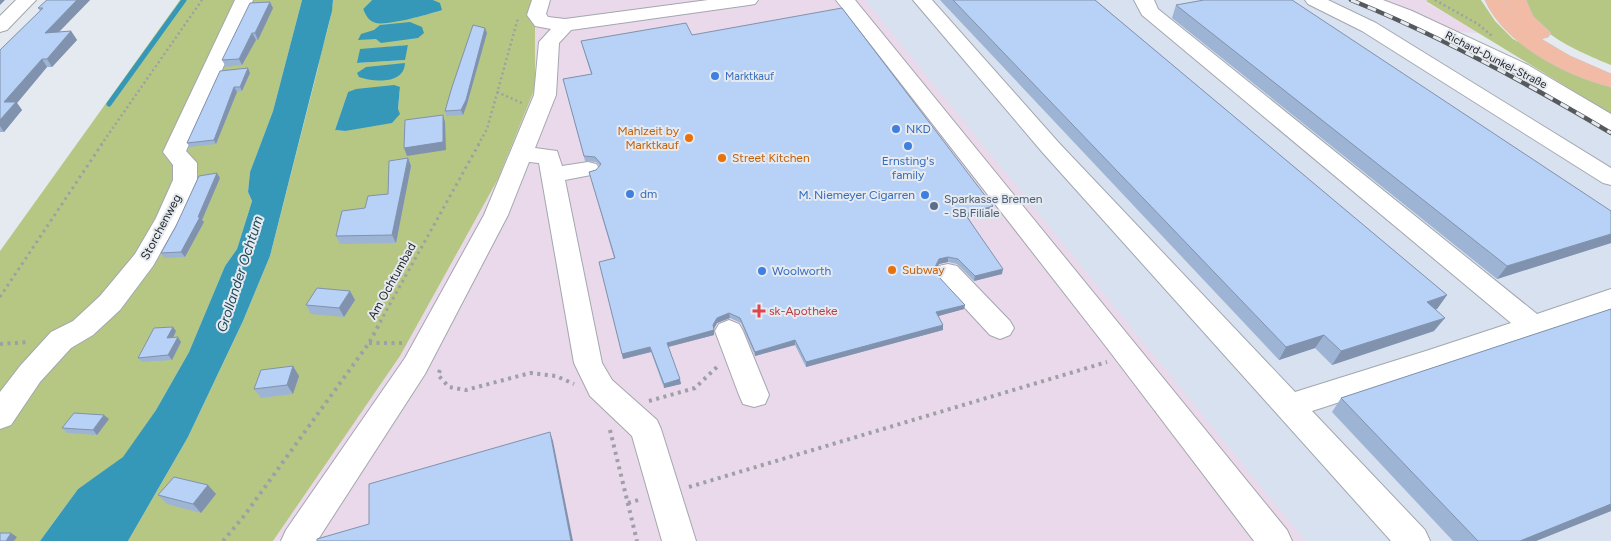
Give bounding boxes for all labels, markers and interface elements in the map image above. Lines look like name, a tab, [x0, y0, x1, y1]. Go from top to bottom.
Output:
street label: Richard-Dunkel-Straße	[1443, 29, 1549, 91]
marker: Marktkauf	[709, 70, 721, 82]
place label: Marktkauf	[725, 70, 775, 83]
place label: NKD	[906, 122, 931, 136]
marker: NKD	[890, 123, 902, 135]
place label: Mahlzeit by Marktkauf	[617, 124, 680, 152]
marker: Mahlzeit by Marktkauf	[683, 132, 695, 144]
marker: Ernsting's family	[902, 140, 914, 152]
place label: Street Kitchen	[732, 151, 810, 165]
marker: Street Kitchen	[716, 152, 728, 164]
place label: Ernsting's family	[882, 154, 935, 182]
place label: dm	[640, 187, 657, 201]
marker: dm	[624, 188, 636, 200]
place label: M. Niemeyer Cigarren	[798, 188, 915, 202]
marker: M. Niemeyer Cigarren	[919, 189, 931, 201]
street label: Storchenweg	[138, 192, 184, 262]
place label: Sparkasse Bremen - SB Filiale	[944, 192, 1043, 220]
marker: Sparkasse Bremen - SB Filiale	[928, 200, 940, 212]
water label: Grollander Ochtum	[213, 214, 267, 334]
street label: Am Ochtumbad	[365, 240, 419, 322]
place label: Subway	[902, 263, 945, 277]
place label: Woolworth	[772, 264, 831, 278]
marker: Subway	[886, 264, 898, 276]
marker: Woolworth	[756, 265, 768, 277]
place label: sk-Apotheke	[769, 304, 838, 318]
marker: sk-Apotheke	[753, 305, 765, 317]

